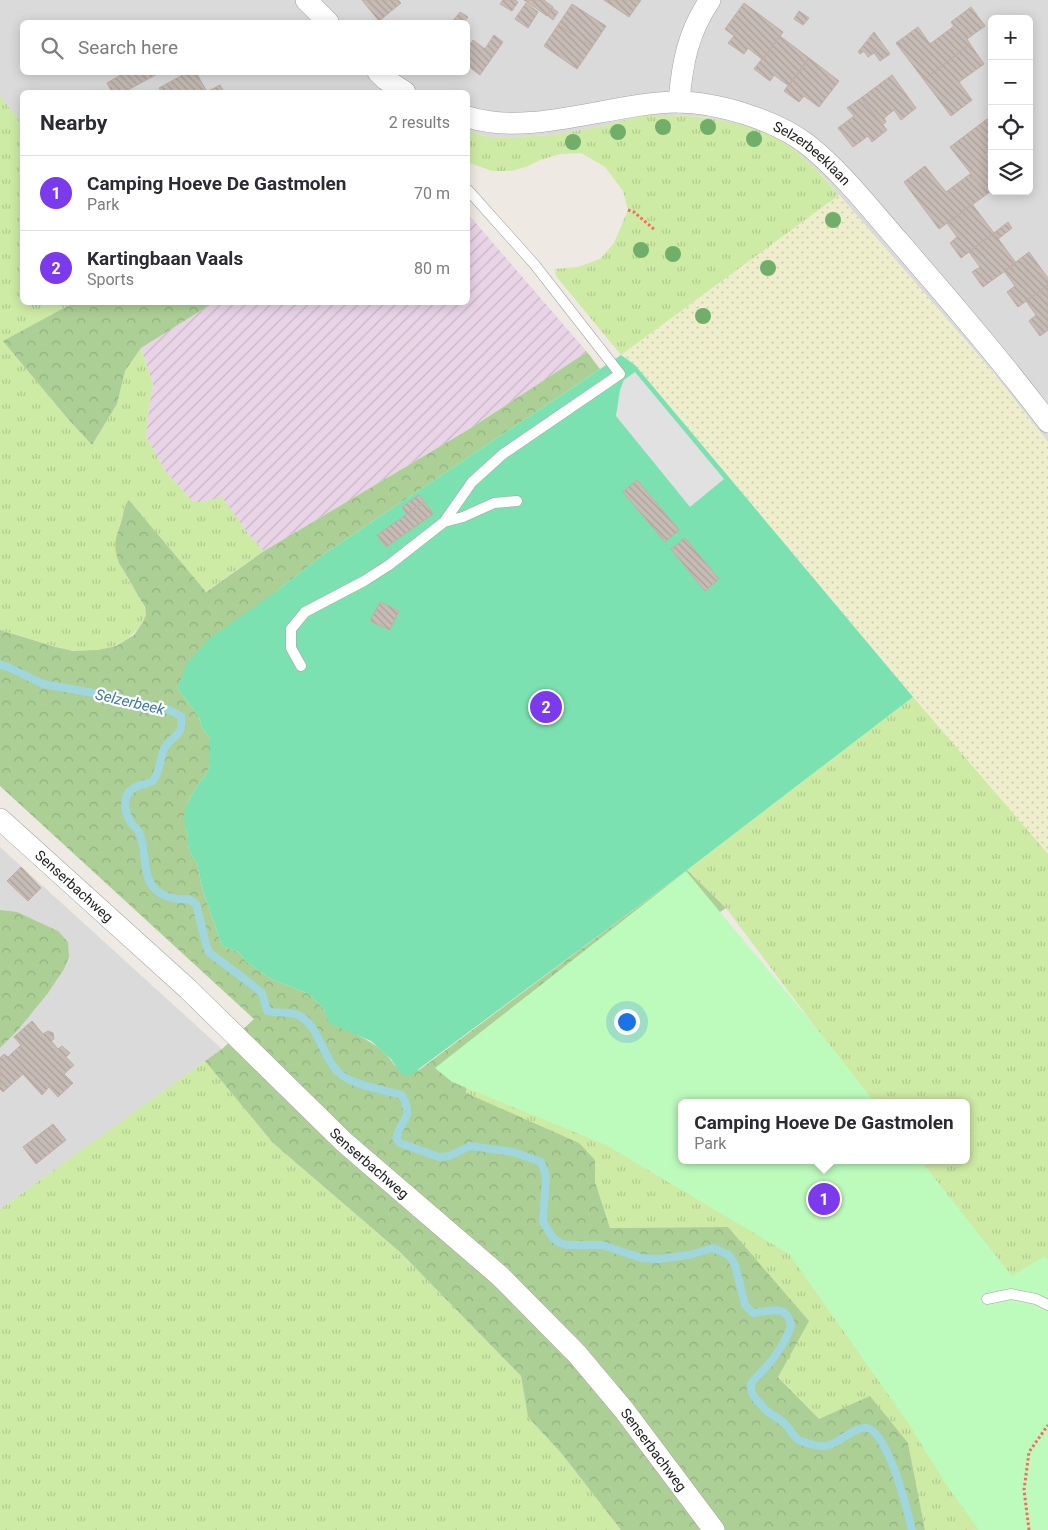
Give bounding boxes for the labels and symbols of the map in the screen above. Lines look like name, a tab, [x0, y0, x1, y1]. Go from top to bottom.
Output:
street label: Selzerbeeklaan	[771, 118, 854, 188]
water label: Selzerbeek	[94, 685, 167, 719]
pin: 2	[530, 688, 562, 726]
street label: Senserbachweg	[32, 847, 116, 925]
your location	[614, 1009, 640, 1035]
street label: Senserbachweg	[327, 1125, 412, 1202]
pin: 1	[808, 1180, 840, 1218]
street label: Senserbachweg	[618, 1405, 690, 1494]

